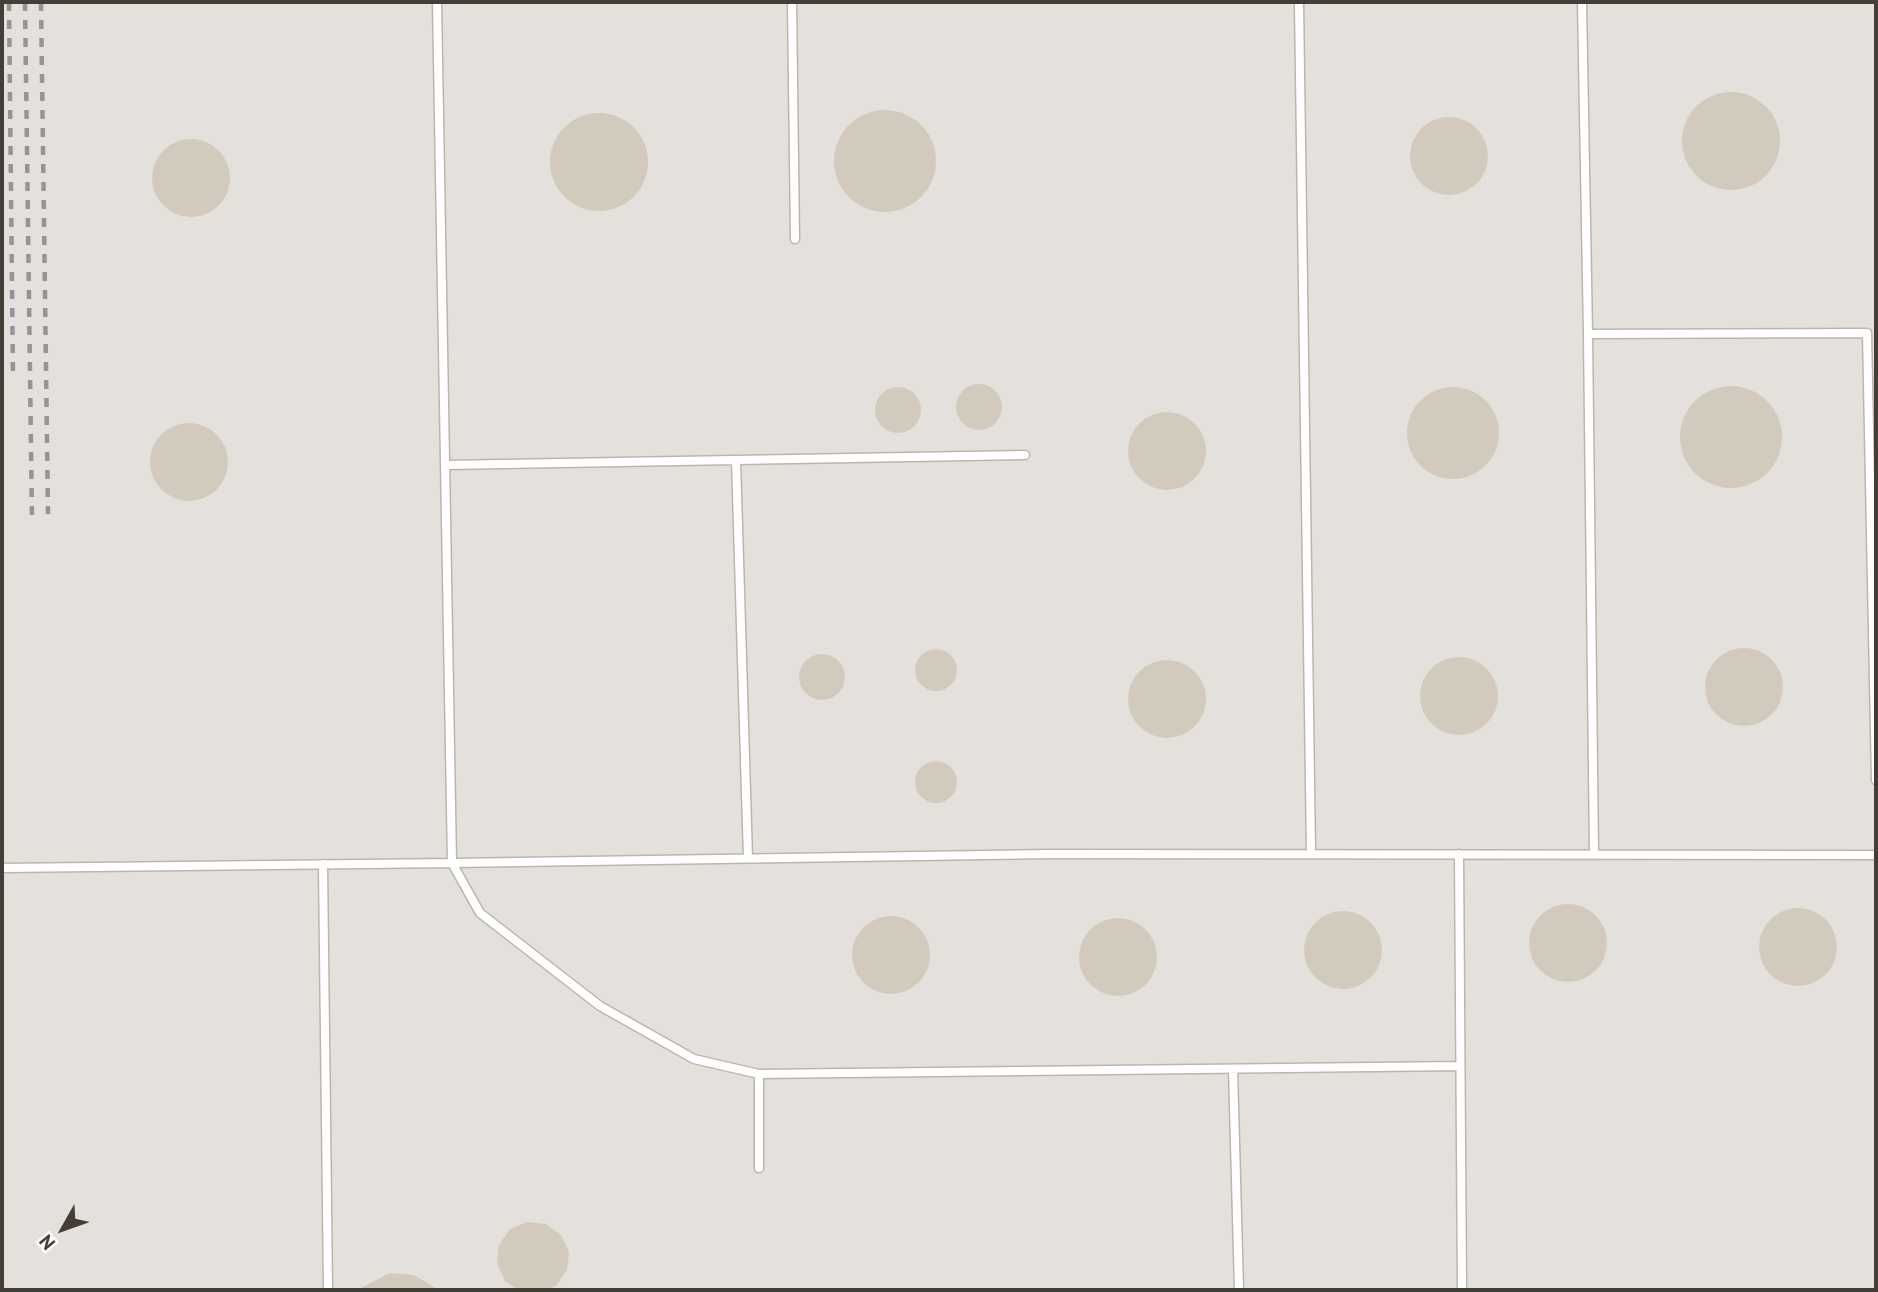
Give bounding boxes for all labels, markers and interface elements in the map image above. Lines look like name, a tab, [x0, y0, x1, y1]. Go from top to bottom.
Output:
north arrow	[28, 1194, 98, 1264]
text: N	[34, 1230, 60, 1255]

